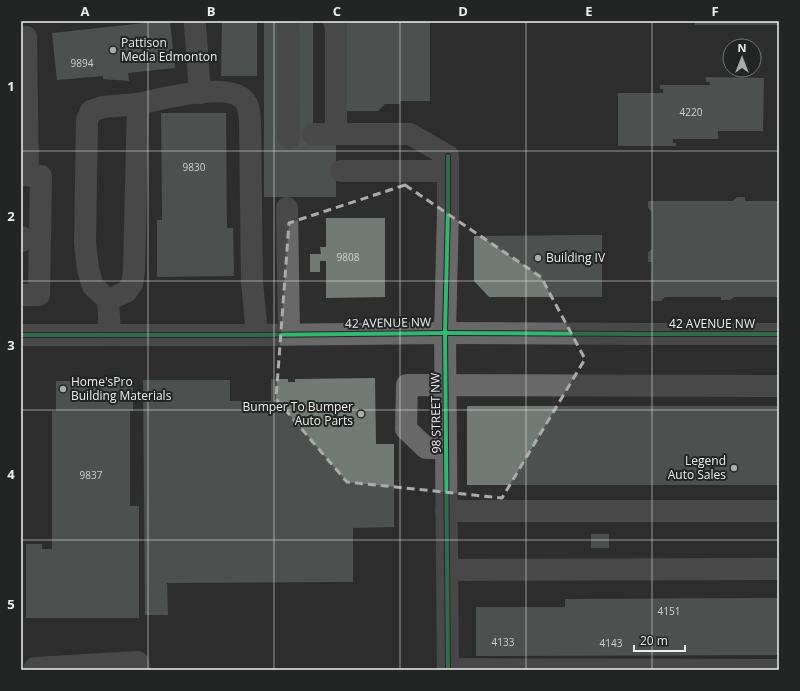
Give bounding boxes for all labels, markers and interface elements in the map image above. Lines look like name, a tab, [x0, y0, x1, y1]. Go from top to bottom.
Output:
text: A	[81, 2, 90, 20]
text: B	[207, 2, 216, 20]
text: C	[333, 2, 341, 20]
text: D	[458, 2, 468, 20]
text: E	[585, 2, 593, 20]
text: F	[711, 2, 719, 20]
place label: Pattison Media Edmonton	[121, 34, 217, 65]
north arrow	[722, 38, 762, 78]
text: N	[738, 40, 746, 55]
marker: Pattison Media Edmonton	[108, 45, 118, 55]
house number: 9894	[71, 56, 94, 70]
text: 1	[7, 77, 15, 95]
house number: 4220	[680, 105, 703, 119]
house number: 9830	[183, 160, 206, 174]
text: 2	[7, 207, 15, 225]
place label: Building IV	[546, 249, 606, 266]
house number: 9808	[337, 250, 360, 264]
marker: Building IV	[533, 253, 543, 263]
street label: 42 AVENUE NW	[345, 313, 431, 332]
street label: 42 AVENUE NW	[669, 315, 755, 332]
text: 3	[7, 336, 15, 354]
place label: Home'sPro Building Materials	[71, 373, 172, 404]
street label: 98 STREET NW	[426, 373, 445, 453]
marker: Home'sPro Building Materials	[58, 384, 68, 394]
place label: Bumper To Bumper Auto Parts	[243, 398, 353, 429]
marker: Bumper To Bumper Auto Parts	[356, 409, 366, 419]
place label: Legend Auto Sales	[668, 452, 726, 483]
marker: Legend Auto Sales	[729, 463, 739, 473]
text: 4	[7, 465, 15, 483]
house number: 9837	[80, 468, 103, 482]
text: 5	[7, 595, 15, 613]
house number: 4151	[658, 604, 680, 618]
scale bar	[634, 627, 685, 653]
text: 20 m	[640, 632, 668, 649]
house number: 4133	[492, 635, 515, 649]
house number: 4143	[600, 636, 623, 650]

